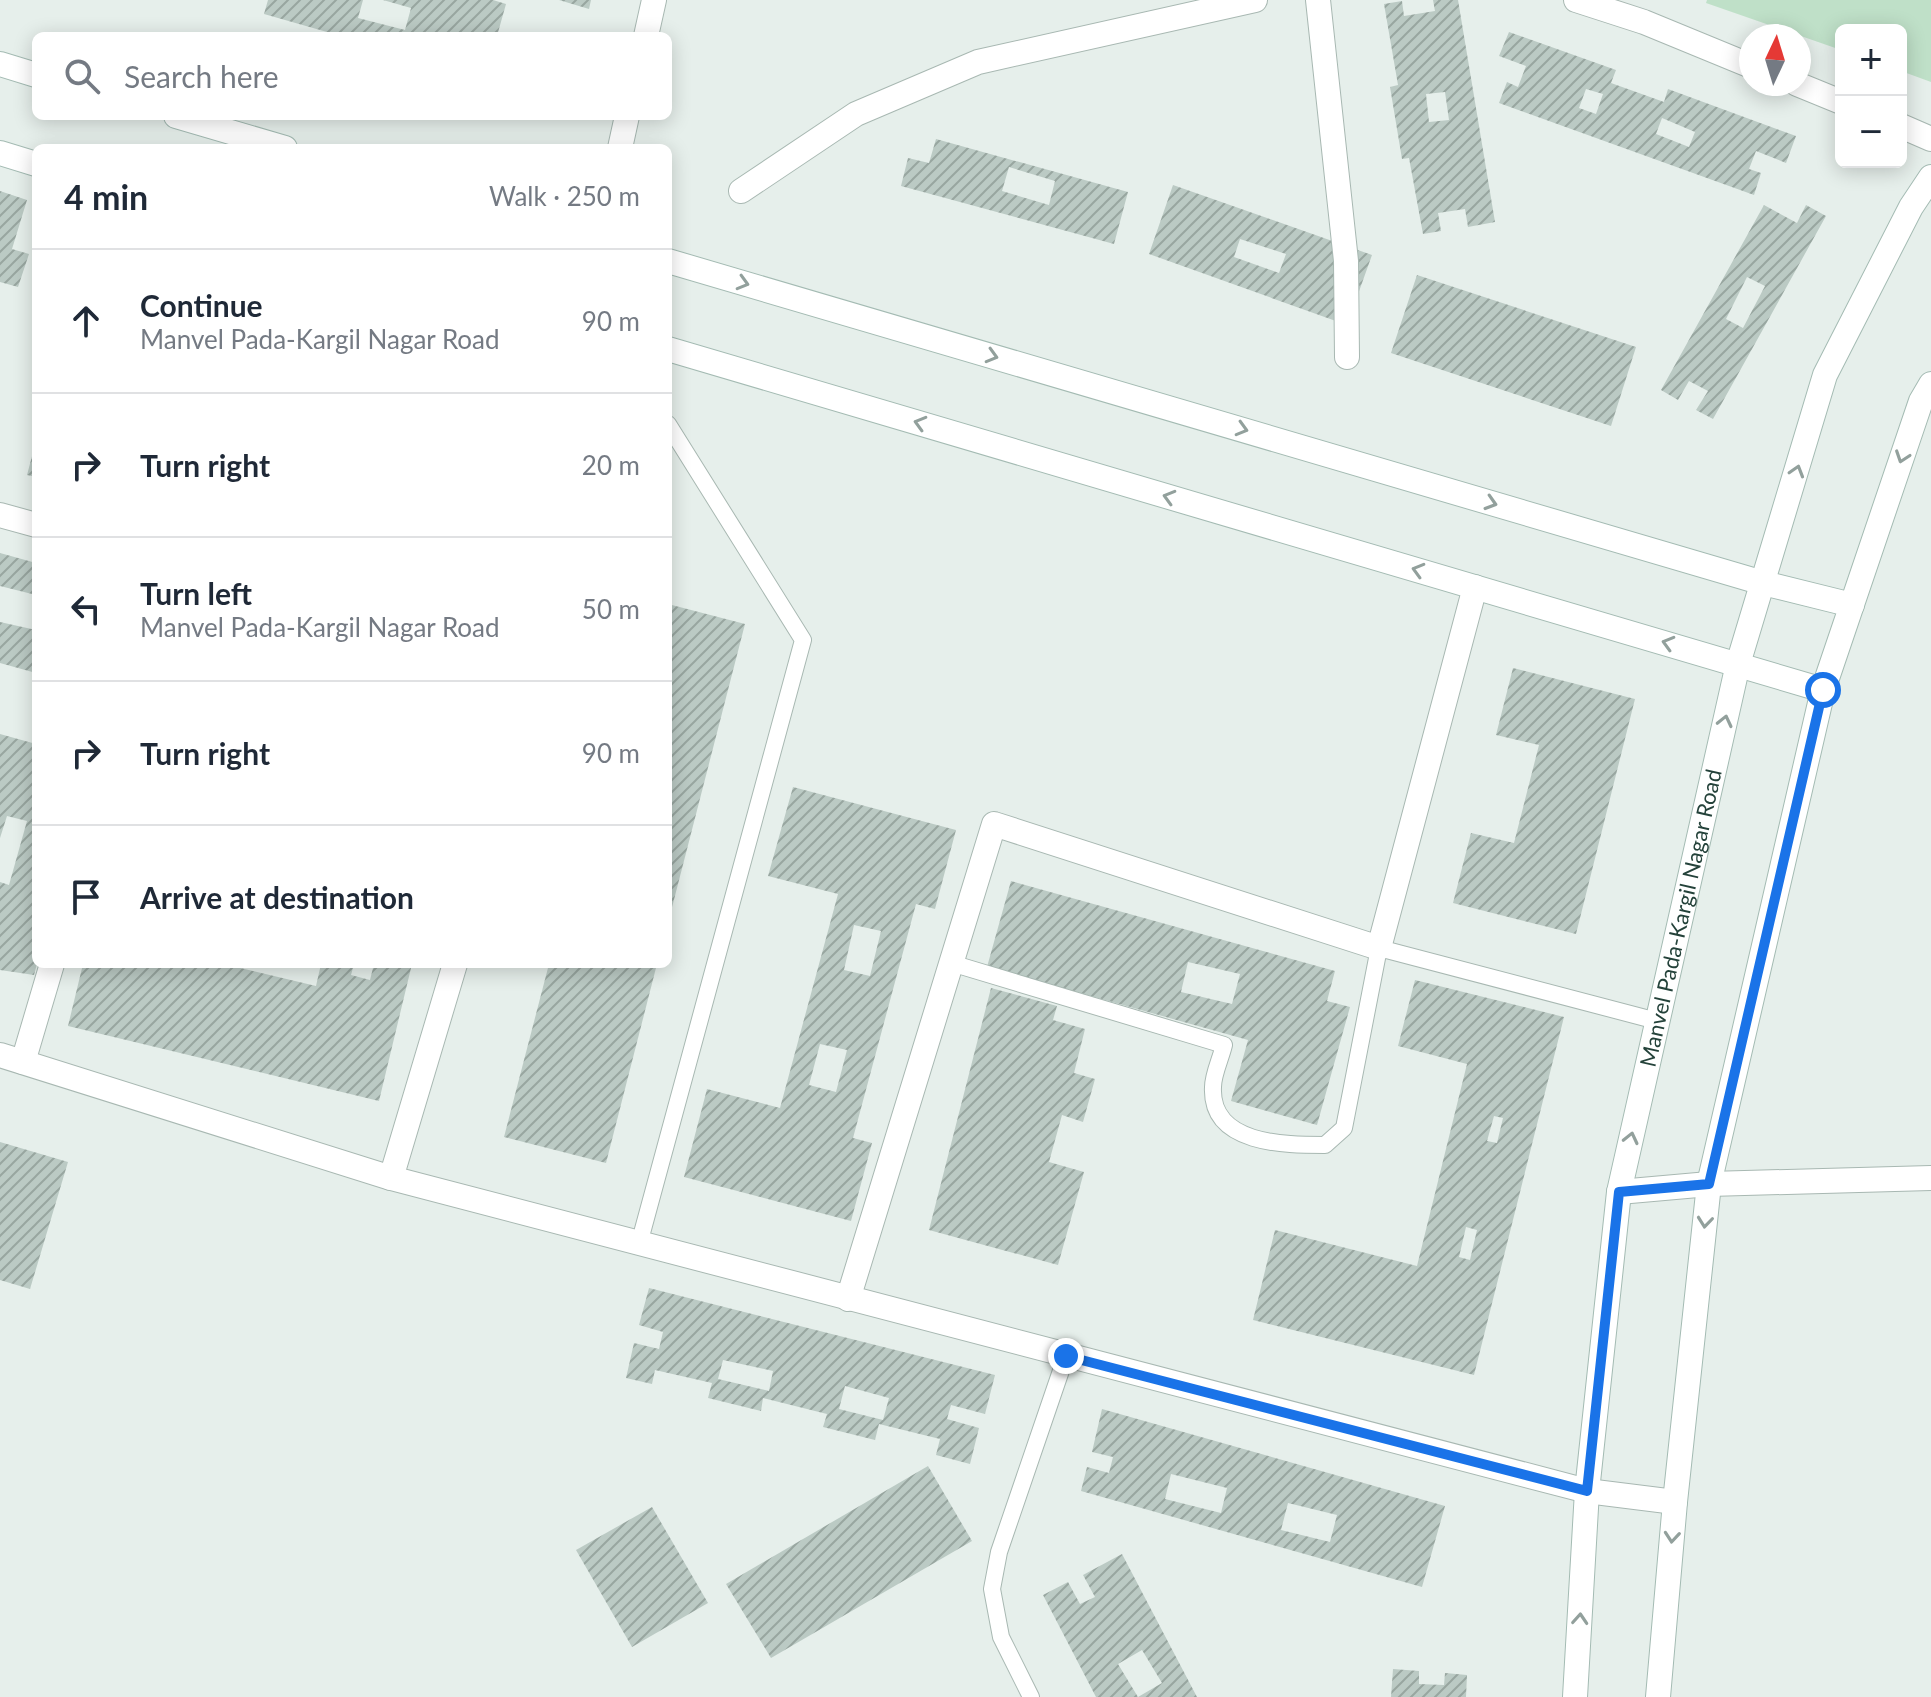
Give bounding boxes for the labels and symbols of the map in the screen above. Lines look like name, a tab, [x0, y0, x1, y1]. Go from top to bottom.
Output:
north arrow	[1739, 24, 1811, 96]
one-way arrow	[735, 274, 749, 290]
one-way arrow	[985, 347, 999, 363]
one-way arrow	[913, 416, 927, 432]
one-way arrow	[1234, 420, 1248, 437]
one-way arrow	[1896, 449, 1912, 463]
one-way arrow	[1787, 465, 1803, 479]
one-way arrow	[1163, 490, 1176, 506]
one-way arrow	[1484, 494, 1498, 510]
one-way arrow	[1412, 563, 1426, 579]
one-way arrow	[1661, 636, 1675, 652]
route start	[1805, 672, 1841, 708]
one-way arrow	[1716, 715, 1733, 728]
street label: Manvel Pada-Kargil Nagar Road	[1634, 766, 1727, 1069]
one-way arrow	[1622, 1132, 1639, 1146]
one-way arrow	[1697, 1216, 1714, 1229]
route end	[1048, 1338, 1084, 1374]
one-way arrow	[1663, 1531, 1680, 1544]
one-way arrow	[1571, 1612, 1588, 1625]

